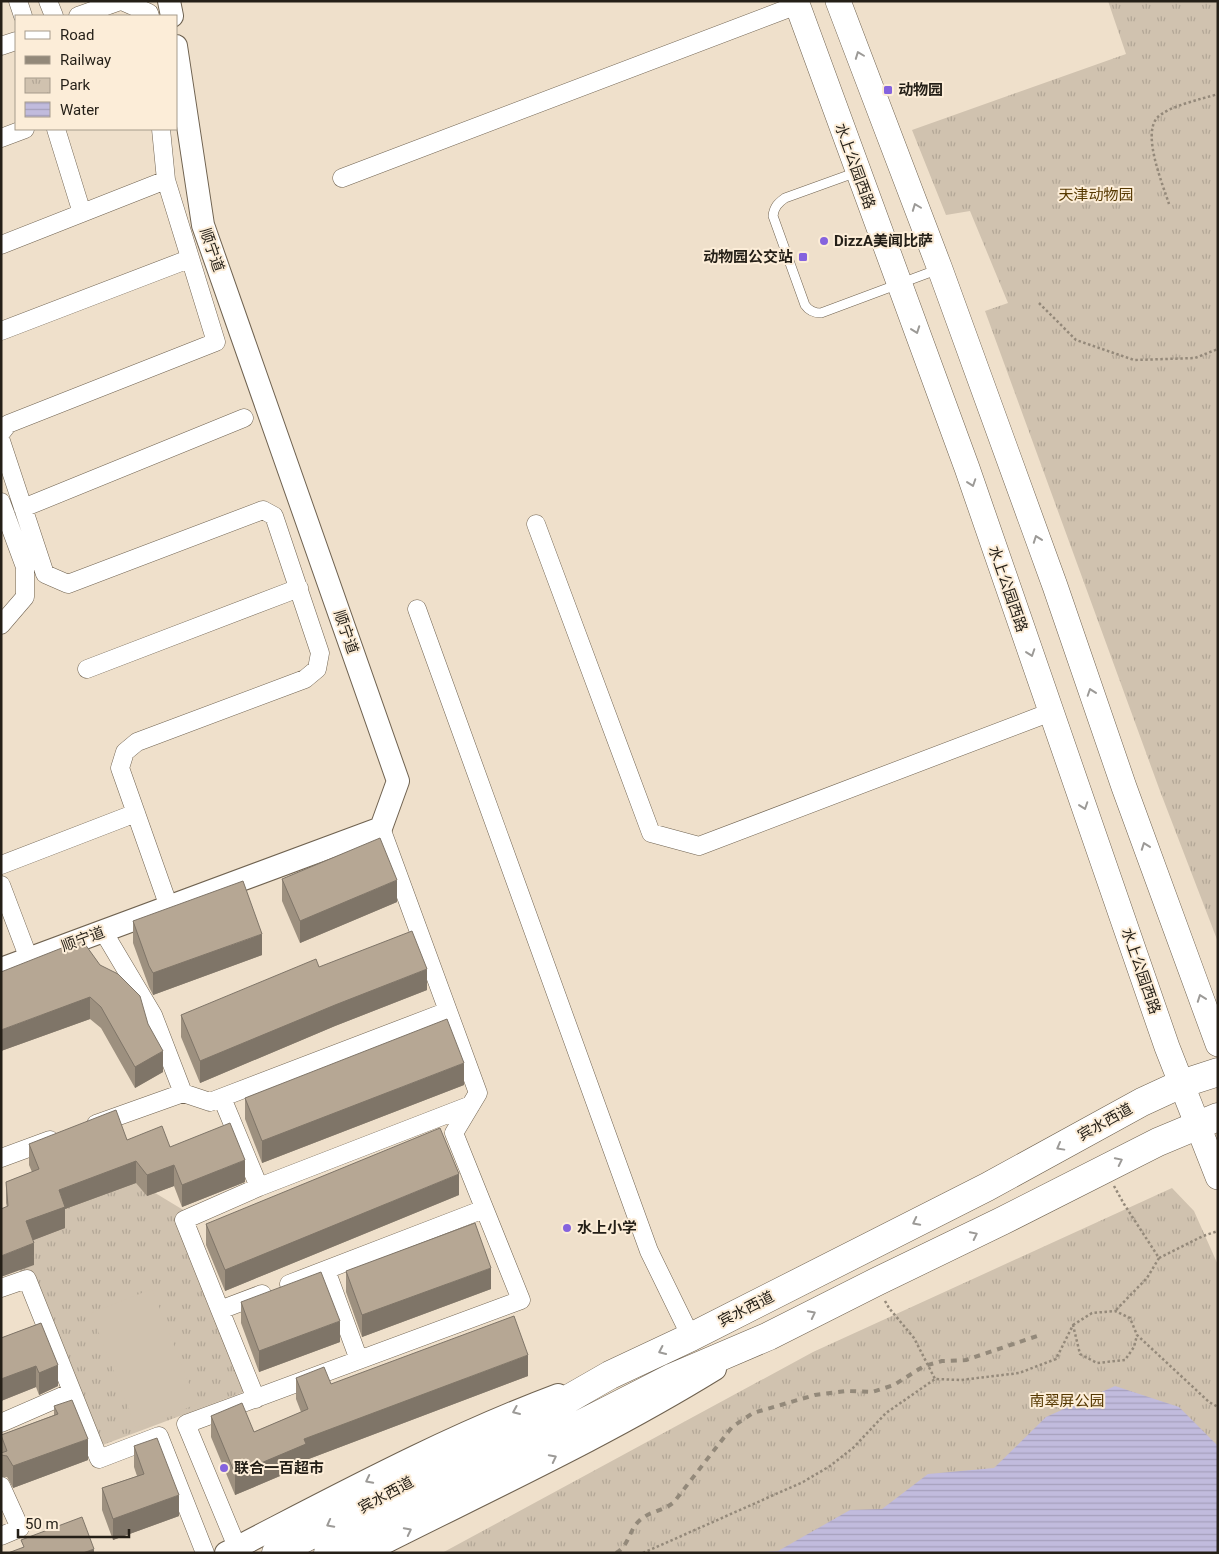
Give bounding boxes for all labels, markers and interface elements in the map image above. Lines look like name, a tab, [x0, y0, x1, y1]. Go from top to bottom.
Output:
legend	[15, 15, 178, 130]
text: Road	[60, 26, 94, 44]
text: Railway	[60, 51, 111, 69]
one-way arrow	[855, 51, 865, 60]
text: Park	[60, 76, 91, 94]
place label: 动物园	[898, 81, 943, 99]
marker: 动物园	[882, 84, 894, 96]
text: Water	[60, 101, 99, 119]
street label: 水上公园西路	[831, 121, 879, 211]
park label: 天津动物园	[1058, 186, 1134, 204]
one-way arrow	[912, 203, 922, 212]
street label: 顺宁道	[196, 226, 228, 274]
place label: DizzA美闻比萨	[834, 232, 933, 250]
marker: DizzA美闻比萨	[818, 235, 830, 247]
place label: 动物园公交站	[703, 248, 793, 266]
marker: 动物园公交站	[797, 251, 809, 263]
one-way arrow	[910, 326, 920, 334]
one-way arrow	[966, 478, 976, 487]
one-way arrow	[1033, 535, 1043, 544]
street label: 水上公园西路	[985, 544, 1031, 634]
street label: 顺宁道	[330, 608, 362, 656]
one-way arrow	[1025, 648, 1035, 657]
one-way arrow	[1087, 689, 1097, 697]
one-way arrow	[1078, 802, 1088, 810]
one-way arrow	[1141, 842, 1151, 850]
street label: 顺宁道	[59, 923, 107, 955]
street label: 水上公园西路	[1118, 926, 1164, 1016]
one-way arrow	[1197, 995, 1207, 1003]
street label: 宾水西道	[1074, 1100, 1136, 1144]
one-way arrow	[1056, 1140, 1065, 1150]
one-way arrow	[1114, 1157, 1123, 1167]
one-way arrow	[912, 1216, 921, 1226]
place label: 水上小学	[577, 1219, 637, 1237]
marker: 水上小学	[561, 1222, 573, 1234]
one-way arrow	[969, 1231, 978, 1241]
street label: 宾水西道	[715, 1287, 777, 1331]
one-way arrow	[807, 1310, 816, 1320]
one-way arrow	[658, 1344, 667, 1355]
park label: 南翠屏公园	[1029, 1392, 1105, 1410]
one-way arrow	[512, 1404, 521, 1415]
one-way arrow	[548, 1454, 557, 1464]
place label: 联合一百超市	[234, 1459, 324, 1477]
marker: 联合一百超市	[218, 1462, 230, 1474]
street label: 宾水西道	[355, 1473, 417, 1517]
one-way arrow	[365, 1474, 374, 1484]
scale bar	[18, 1506, 129, 1538]
text: 50 m	[25, 1515, 59, 1533]
one-way arrow	[326, 1518, 335, 1528]
one-way arrow	[403, 1527, 412, 1537]

